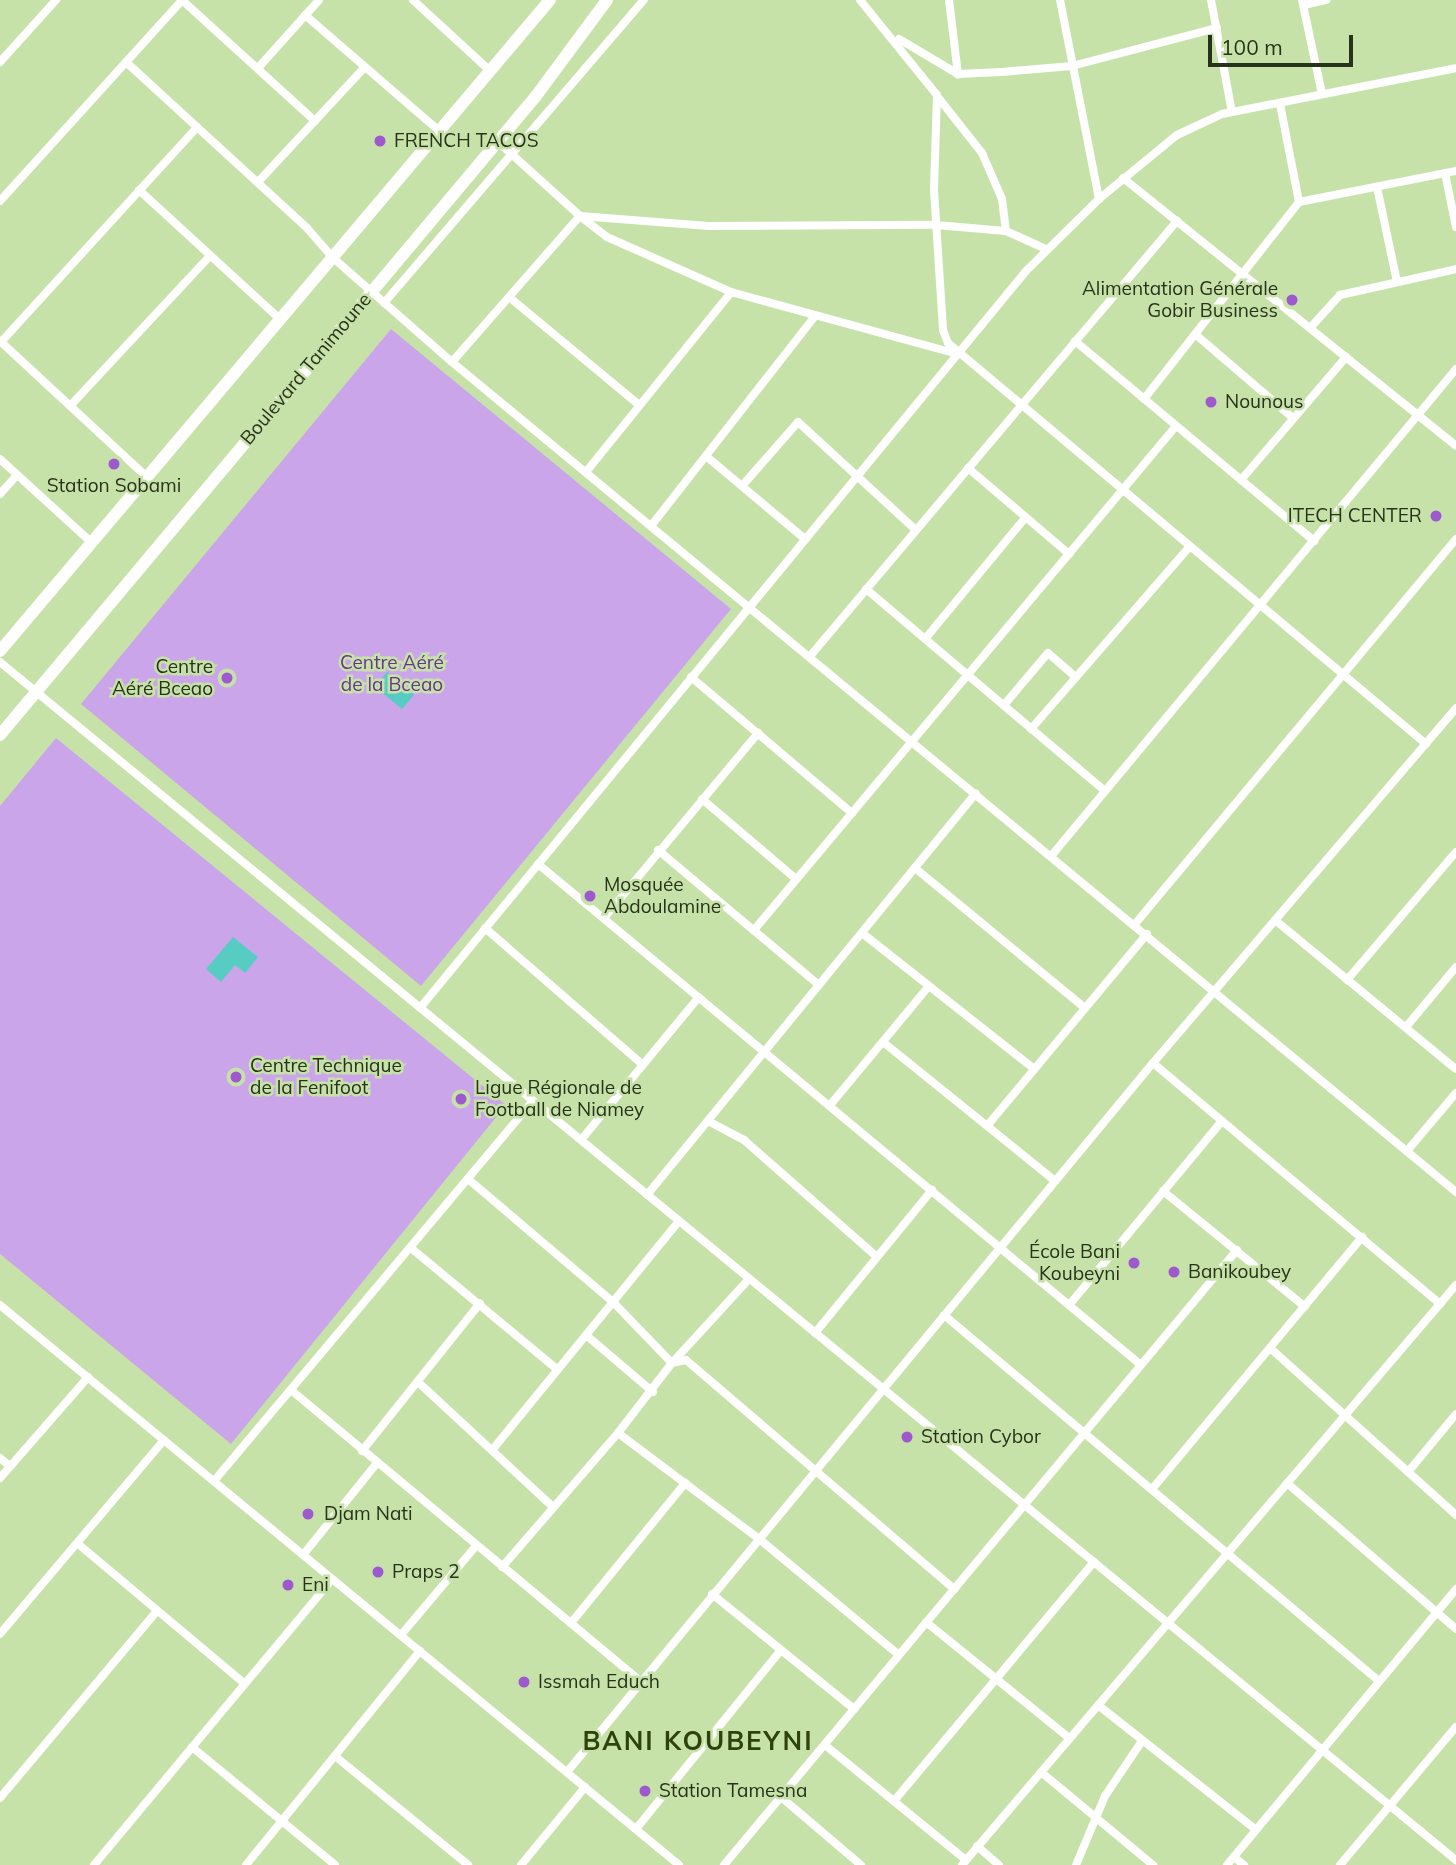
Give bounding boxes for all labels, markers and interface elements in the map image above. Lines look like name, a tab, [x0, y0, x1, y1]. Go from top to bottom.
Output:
scale bar	[1211, 21, 1356, 65]
text: 100 m	[1221, 34, 1283, 60]
place label: FRENCH TACOS	[394, 130, 539, 152]
marker: FRENCH TACOS	[372, 133, 388, 149]
place label: Alimentation Générale Gobir Business	[1082, 278, 1278, 322]
street label: Boulevard Tanimoune	[236, 289, 376, 449]
marker: Alimentation Générale Gobir Business	[1284, 292, 1300, 308]
place label: Nounous	[1225, 391, 1303, 413]
marker: Nounous	[1203, 394, 1219, 410]
marker: Station Sobami	[106, 456, 122, 472]
place label: Station Sobami	[47, 475, 181, 497]
place label: ITECH CENTER	[1288, 505, 1422, 527]
marker: ITECH CENTER	[1428, 508, 1444, 524]
park label: Centre Aéré de la Bceao	[340, 652, 444, 696]
place label: Centre Aéré Bceao	[112, 656, 213, 700]
marker: Centre Aéré Bceao	[219, 670, 235, 686]
place label: Mosquée Abdoulamine	[604, 874, 721, 918]
marker: Mosquée Abdoulamine	[582, 888, 598, 904]
place label: Centre Technique de la Fenifoot	[250, 1055, 402, 1099]
marker: Centre Technique de la Fenifoot	[228, 1069, 244, 1085]
place label: Ligue Régionale de Football de Niamey	[475, 1077, 644, 1121]
marker: Ligue Régionale de Football de Niamey	[453, 1091, 469, 1107]
place label: École Bani Koubeyni	[1029, 1241, 1120, 1285]
marker: École Bani Koubeyni	[1126, 1255, 1142, 1271]
place label: Banikoubey	[1188, 1261, 1291, 1283]
marker: Banikoubey	[1166, 1264, 1182, 1280]
place label: Station Cybor	[921, 1426, 1041, 1448]
marker: Station Cybor	[899, 1429, 915, 1445]
place label: Djam Nati	[324, 1503, 413, 1525]
marker: Djam Nati	[298, 1504, 318, 1524]
place label: Praps 2	[392, 1561, 460, 1583]
marker: Praps 2	[370, 1564, 386, 1580]
place label: Eni	[302, 1574, 329, 1596]
marker: Eni	[280, 1577, 296, 1593]
place label: Issmah Educh	[538, 1671, 660, 1693]
marker: Issmah Educh	[516, 1674, 532, 1690]
district label: BANI KOUBEYNI	[584, 1725, 812, 1757]
place label: Station Tamesna	[659, 1780, 807, 1802]
marker: Station Tamesna	[637, 1783, 653, 1799]

